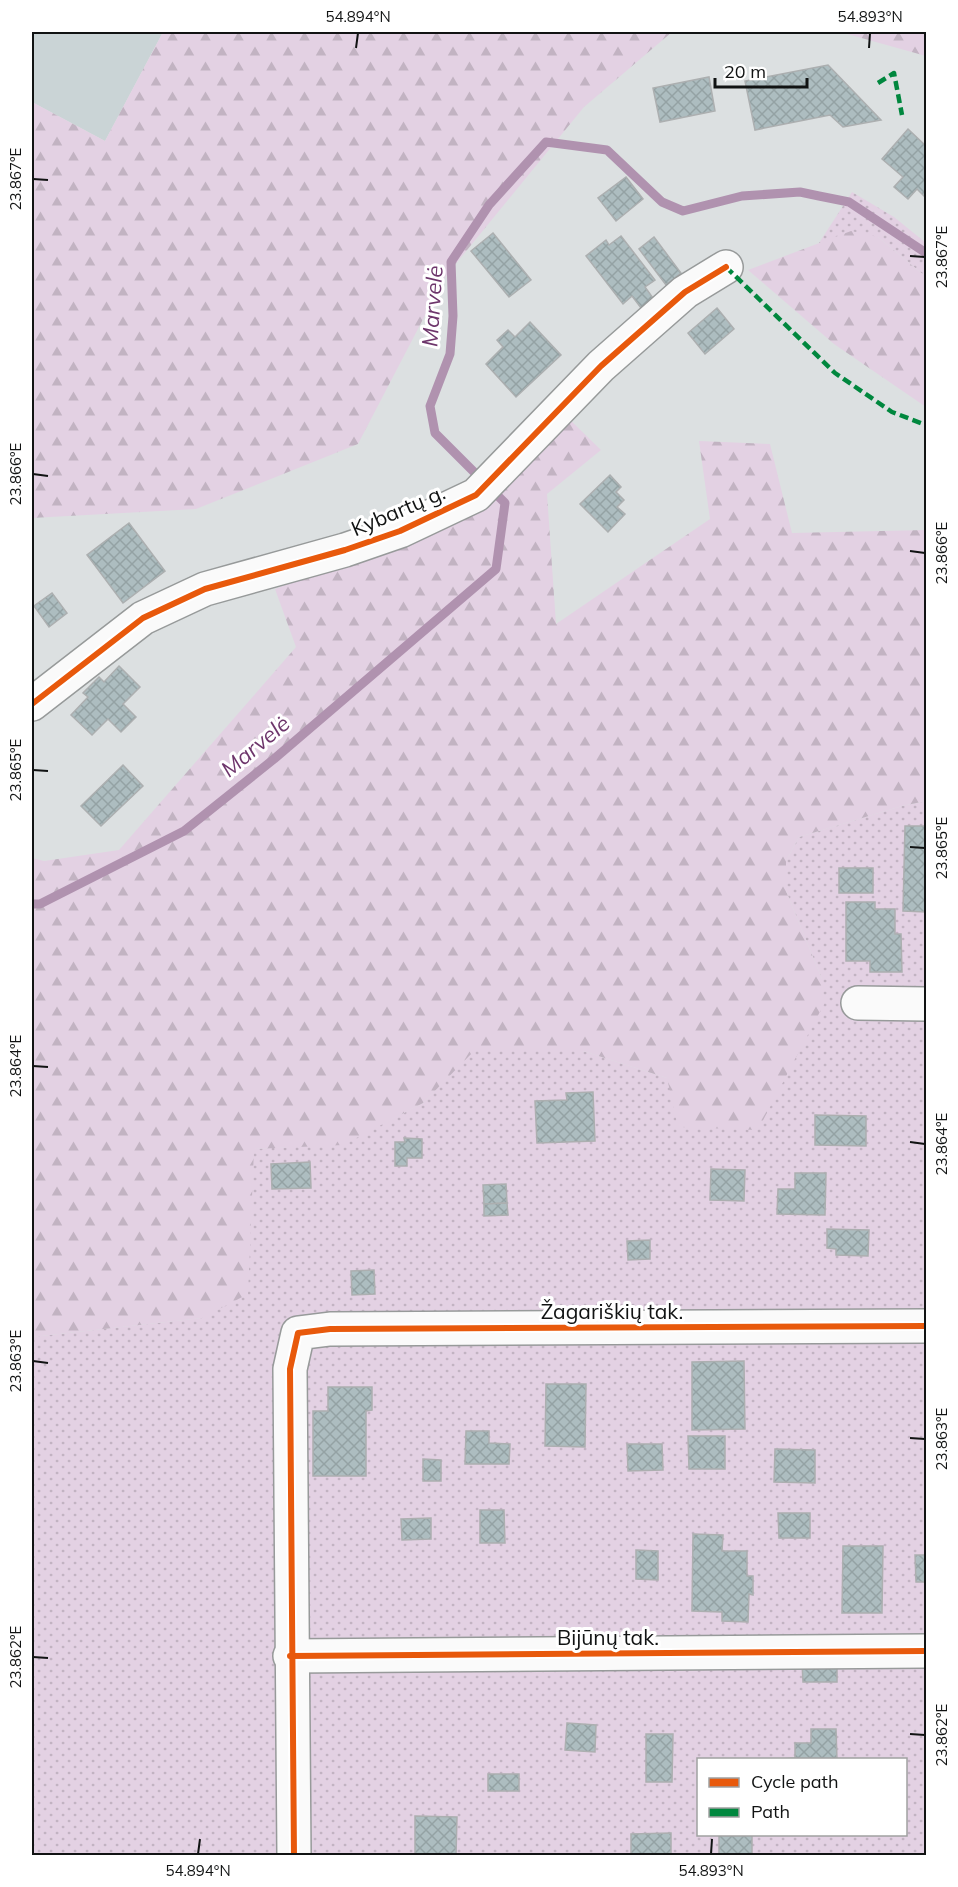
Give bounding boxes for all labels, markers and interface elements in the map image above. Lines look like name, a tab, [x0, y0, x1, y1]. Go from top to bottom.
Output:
text: 54.894°N	[325, 7, 391, 26]
text: 54.893°N	[837, 7, 903, 26]
scale bar	[715, 51, 806, 89]
text: 20 m	[724, 60, 766, 83]
text: 23.867°E	[6, 147, 25, 210]
text: 23.867°E	[932, 225, 951, 288]
water label: Marvelė	[415, 264, 449, 348]
text: 23.866°E	[6, 442, 25, 505]
street label: Kybartų g.	[347, 479, 449, 541]
text: 23.866°E	[932, 521, 951, 584]
water label: Marvelė	[215, 709, 295, 783]
text: 23.865°E	[6, 738, 25, 801]
text: 23.865°E	[932, 816, 951, 879]
text: 23.864°E	[6, 1034, 25, 1097]
text: 23.864°E	[932, 1112, 951, 1175]
street label: Žagariškių tak.	[541, 1298, 683, 1324]
text: 23.863°E	[6, 1329, 25, 1392]
text: 23.863°E	[932, 1407, 951, 1470]
street label: Bijūnų tak.	[557, 1624, 659, 1650]
text: 23.862°E	[6, 1625, 25, 1688]
text: 23.862°E	[932, 1703, 951, 1766]
legend	[697, 1758, 907, 1836]
text: Cycle path	[751, 1770, 838, 1793]
text: Path	[751, 1800, 790, 1823]
text: 54.894°N	[165, 1861, 231, 1880]
text: 54.893°N	[678, 1861, 744, 1880]

